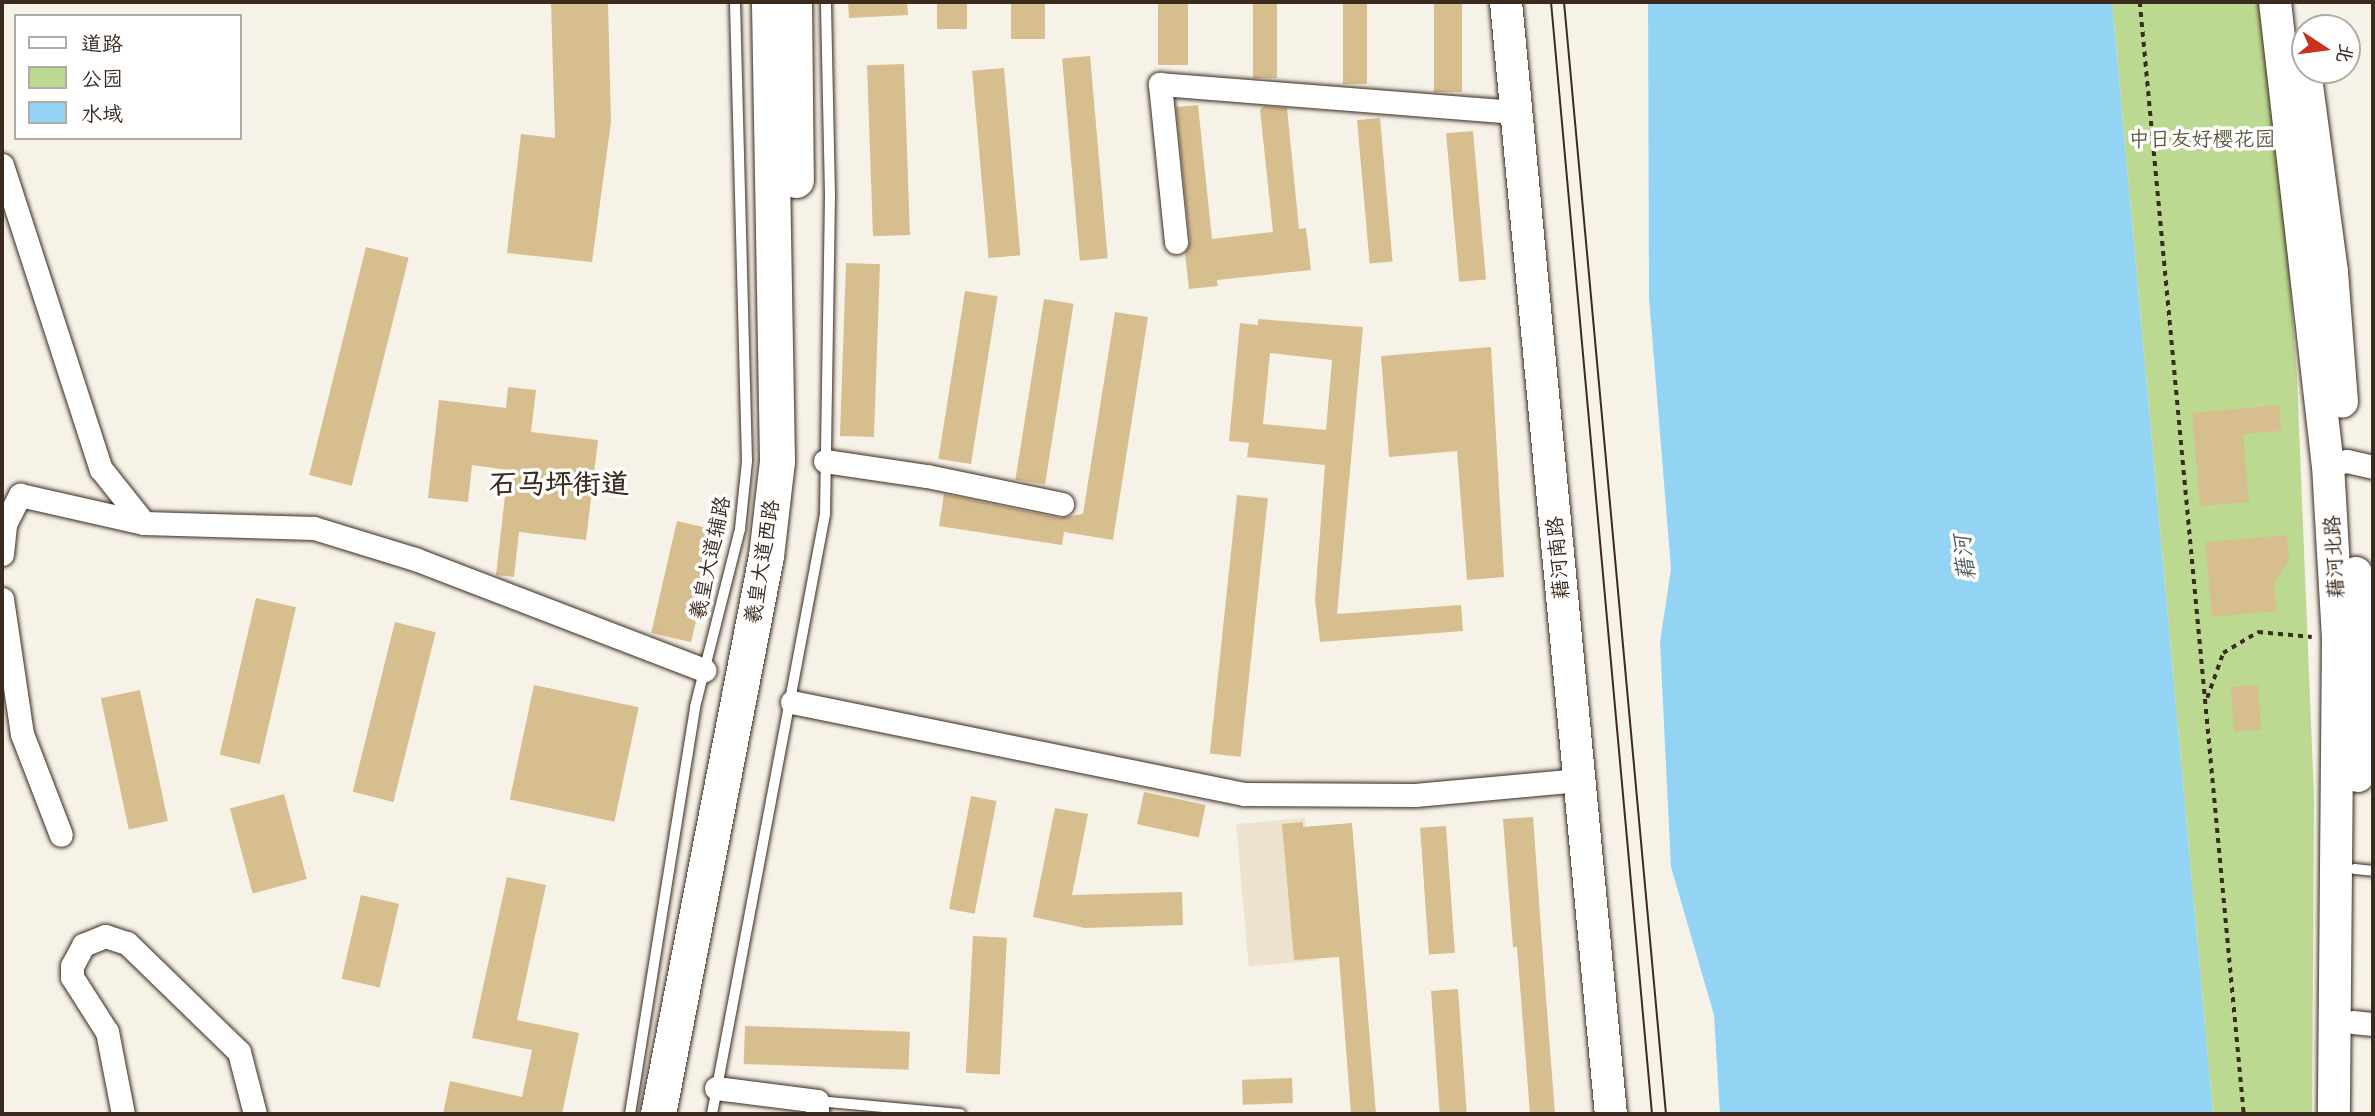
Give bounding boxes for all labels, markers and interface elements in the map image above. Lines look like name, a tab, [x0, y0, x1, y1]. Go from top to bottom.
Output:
legend	[14, 14, 242, 140]
north arrow	[2291, 14, 2361, 84]
text: 道路	[81, 31, 123, 56]
text: 北	[2332, 42, 2358, 65]
text: 公园	[81, 66, 123, 91]
text: 水域	[81, 101, 123, 126]
park label: 中日友好樱花园	[2129, 126, 2275, 152]
district label: 石马坪街道	[489, 466, 629, 500]
street label: 羲皇大道辅路	[685, 494, 735, 622]
street label: 羲皇大道西路	[740, 498, 784, 626]
street label: 藉河北路	[2319, 514, 2349, 600]
street label: 藉河南路	[1542, 515, 1574, 601]
water label: 藉河	[1947, 533, 1981, 583]

